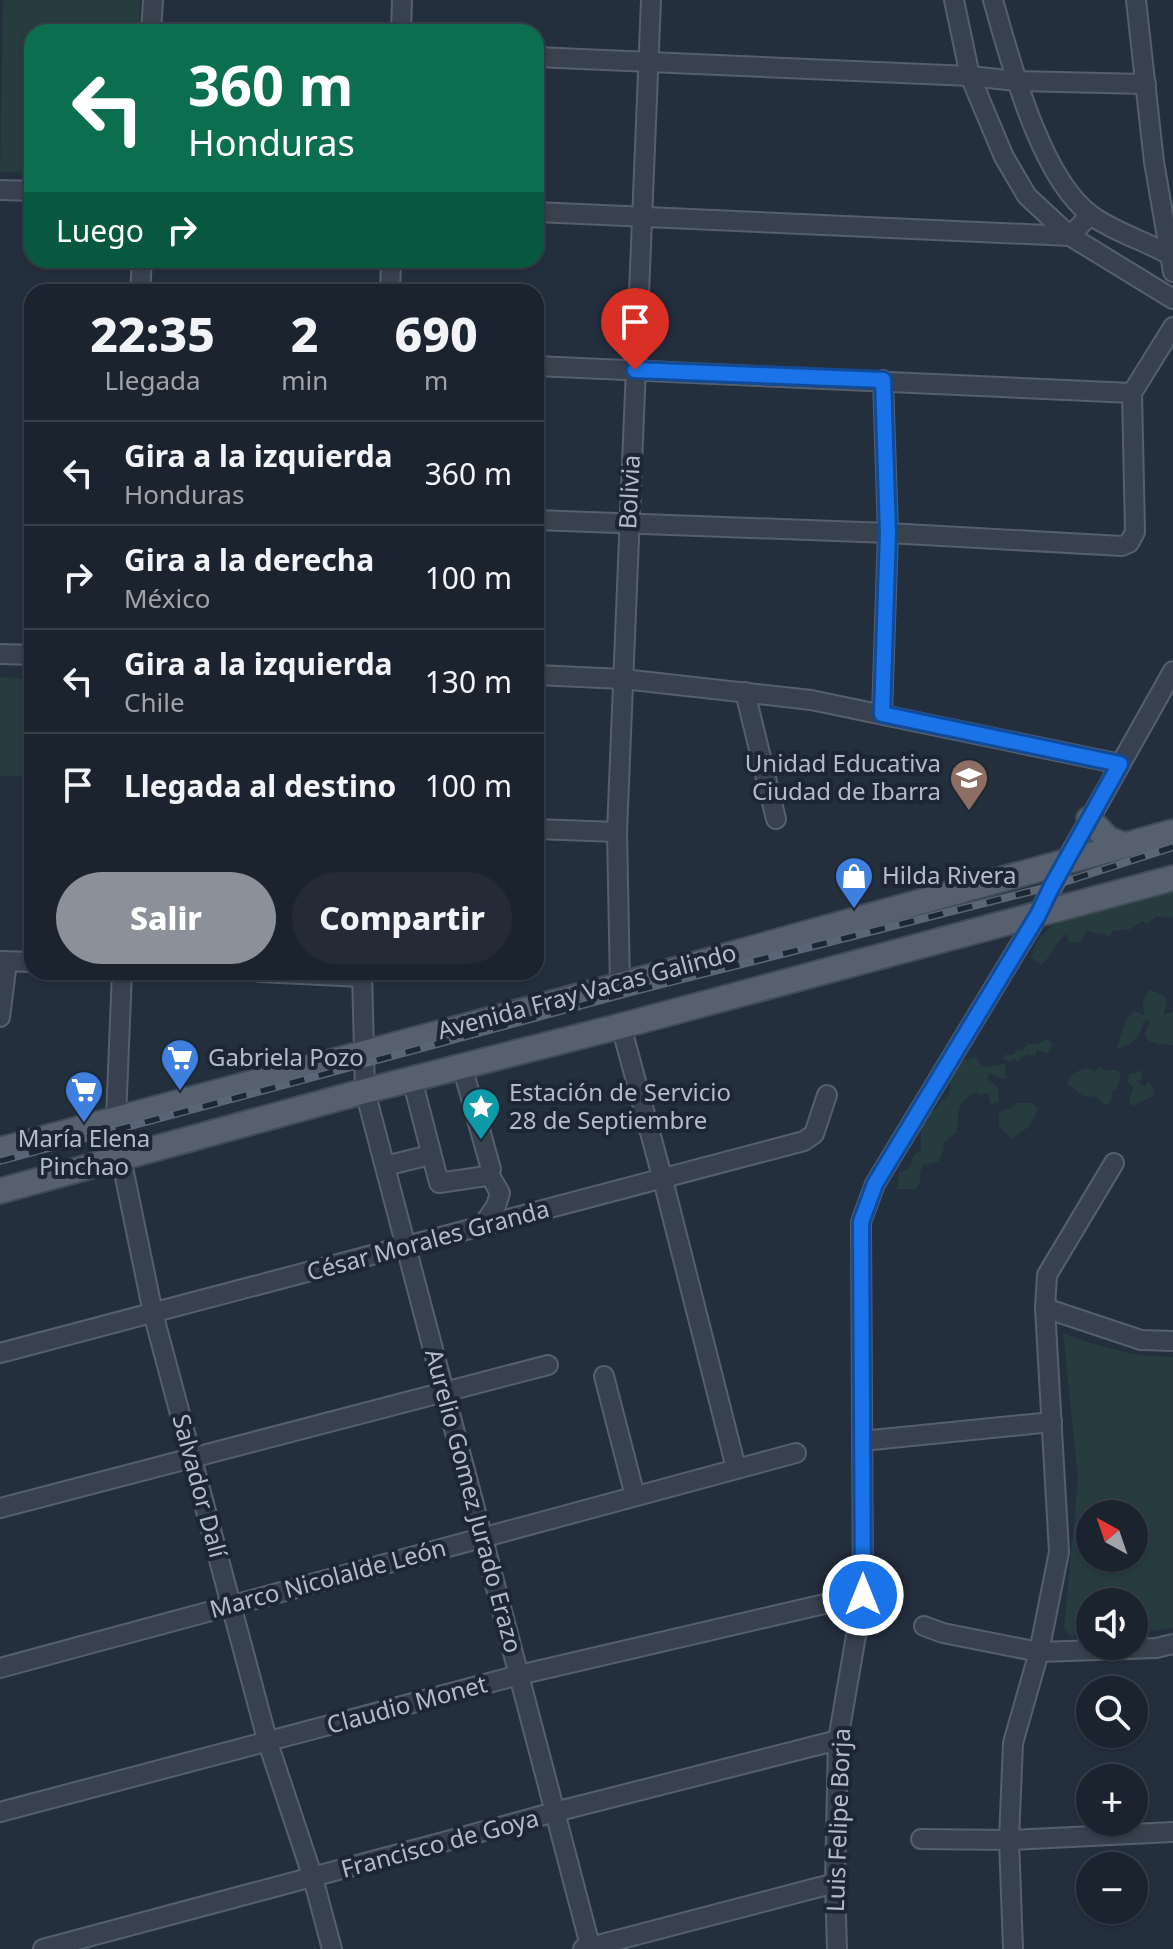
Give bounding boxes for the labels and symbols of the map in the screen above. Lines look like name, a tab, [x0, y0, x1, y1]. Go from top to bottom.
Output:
pin	[601, 288, 669, 370]
street label: Bolivia	[610, 454, 647, 530]
place label: Unidad Educativa Ciudad de Ibarra	[745, 746, 941, 807]
school or university icon: Unidad Educativa Ciudad de Ibarra	[948, 757, 990, 812]
shop icon: Hilda Rivera	[833, 855, 875, 910]
place label: Hilda Rivera	[882, 858, 1016, 891]
street label: Avenida Fray Vacas Galindo	[434, 935, 740, 1046]
supermarket icon: Gabriela Pozo	[159, 1037, 201, 1092]
place label: Gabriela Pozo	[208, 1040, 364, 1073]
supermarket icon: María Elena Pinchao	[63, 1069, 105, 1124]
place label: Estación de Servicio 28 de Septiembre	[509, 1075, 731, 1136]
place icon: Estación de Servicio 28 de Septiembre	[460, 1086, 502, 1141]
place label: María Elena Pinchao	[18, 1121, 150, 1182]
street label: César Morales Granda	[303, 1191, 553, 1288]
street label: Aurelio Gomez Jurado Erazo	[418, 1345, 531, 1656]
street label: Salvador Dalí	[165, 1410, 236, 1562]
north arrow	[1076, 1500, 1148, 1572]
street label: Marco Nicolalde León	[206, 1530, 449, 1625]
position arrow	[821, 1553, 905, 1637]
street label: Claudio Monet	[323, 1666, 491, 1741]
street label: Luis Felipe Borja	[818, 1727, 857, 1912]
street label: Francisco de Goya	[337, 1800, 542, 1885]

